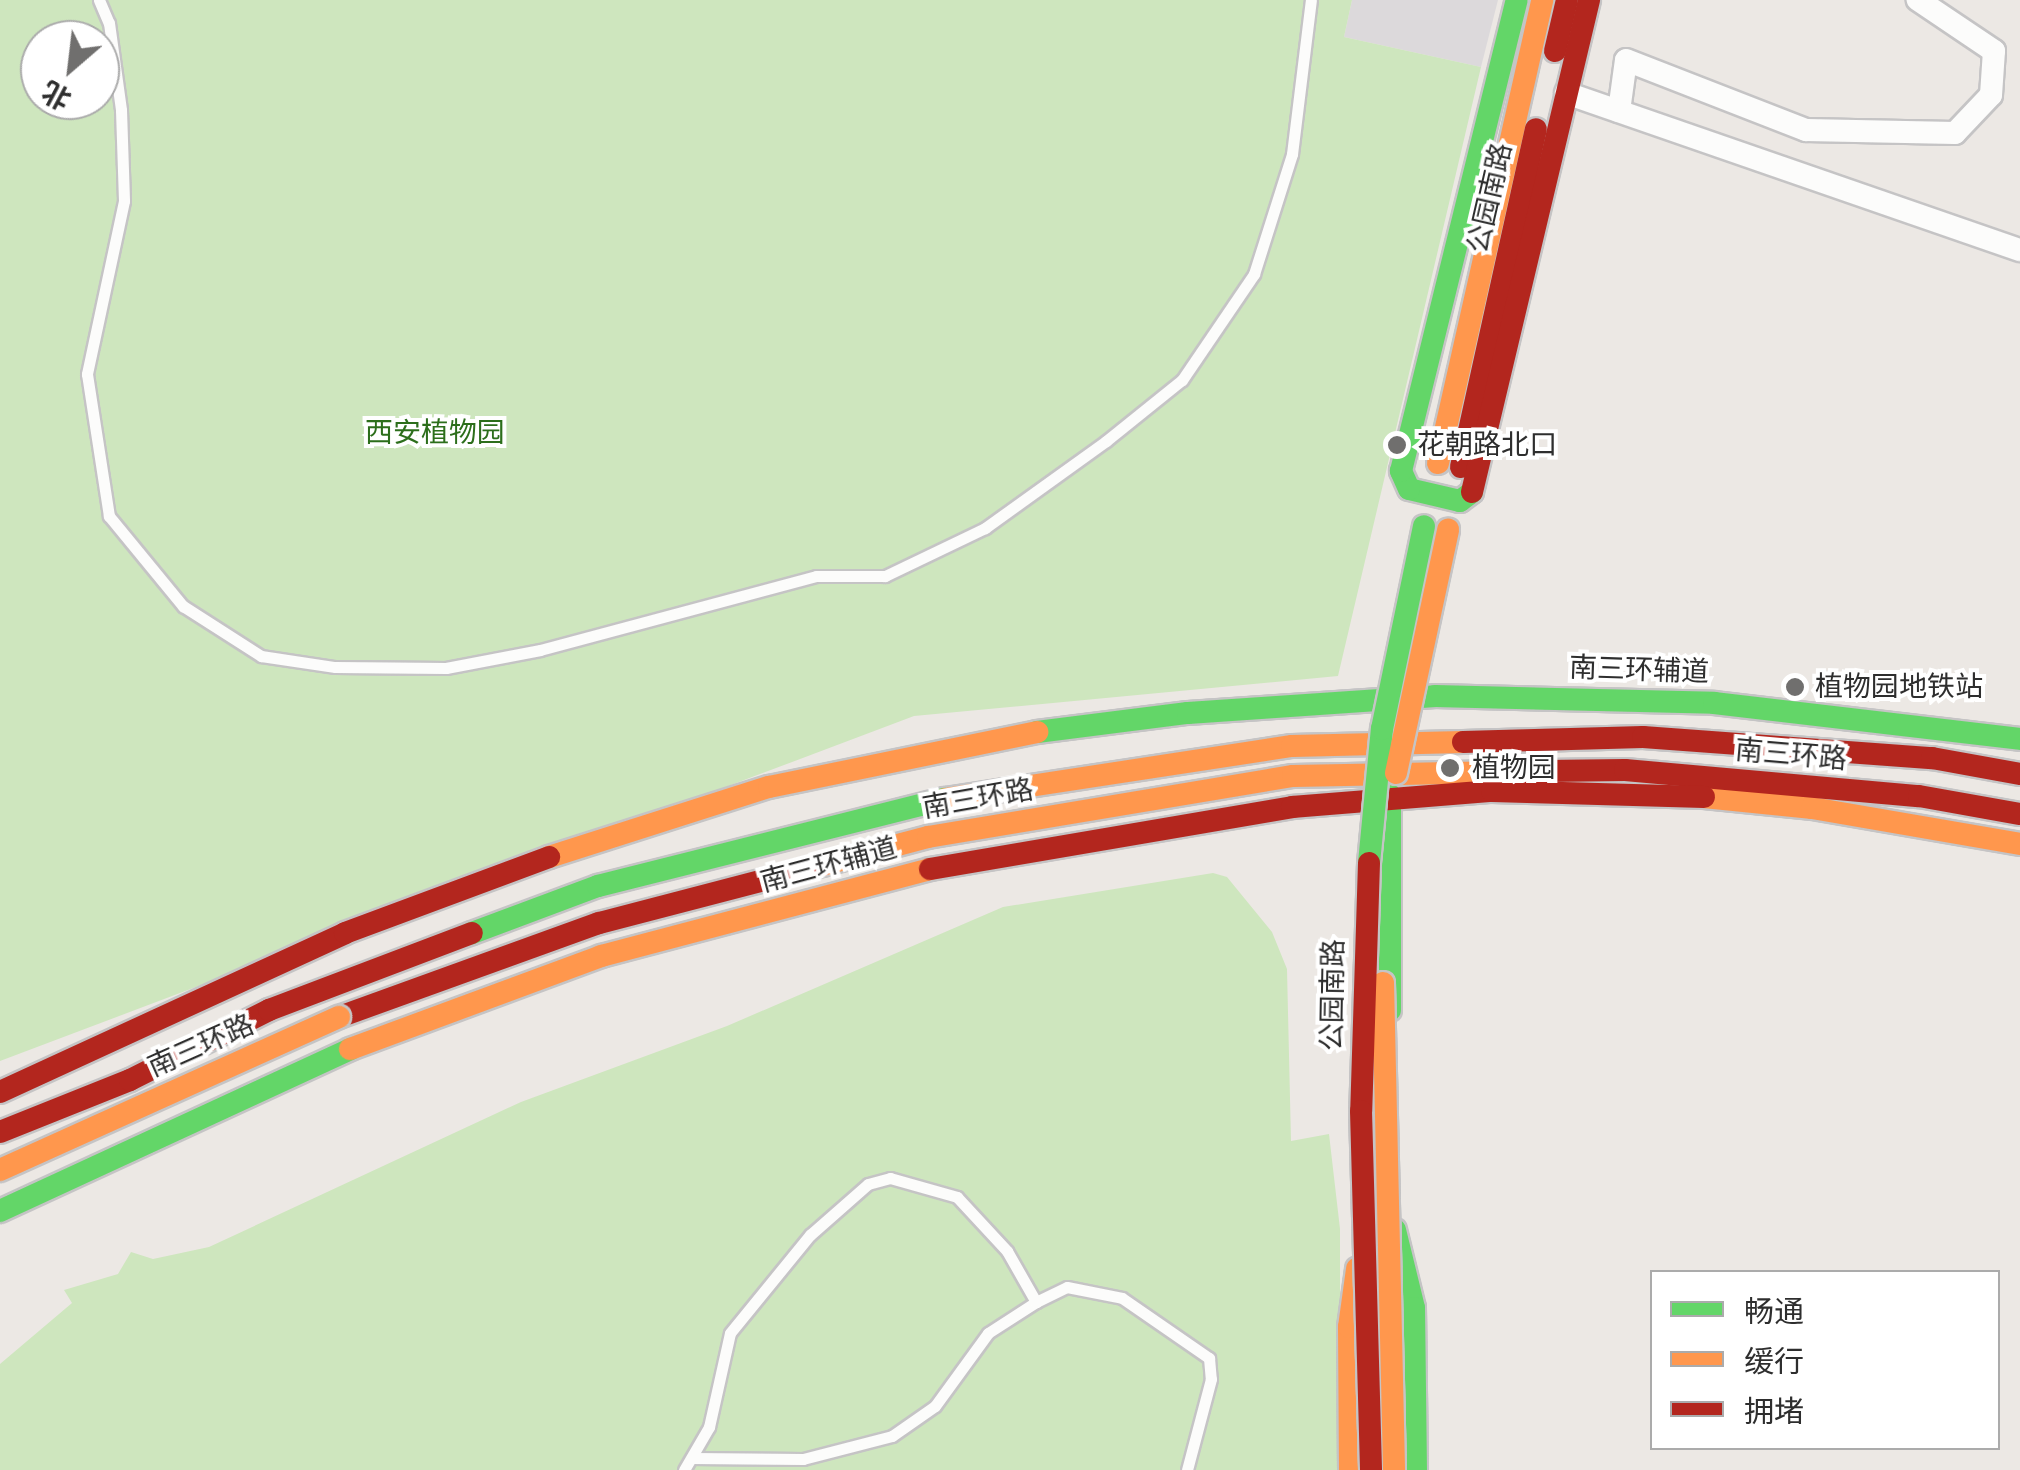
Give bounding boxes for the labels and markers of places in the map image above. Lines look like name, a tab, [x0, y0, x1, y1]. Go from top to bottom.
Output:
place label: 花朝路北口	[1417, 428, 1557, 462]
marker: 花朝路北口	[1386, 434, 1408, 456]
place label: 植物园地铁站	[1815, 670, 1983, 704]
marker: 植物园地铁站	[1784, 676, 1806, 698]
place label: 植物园	[1472, 751, 1556, 785]
marker: 植物园	[1437, 755, 1463, 781]

